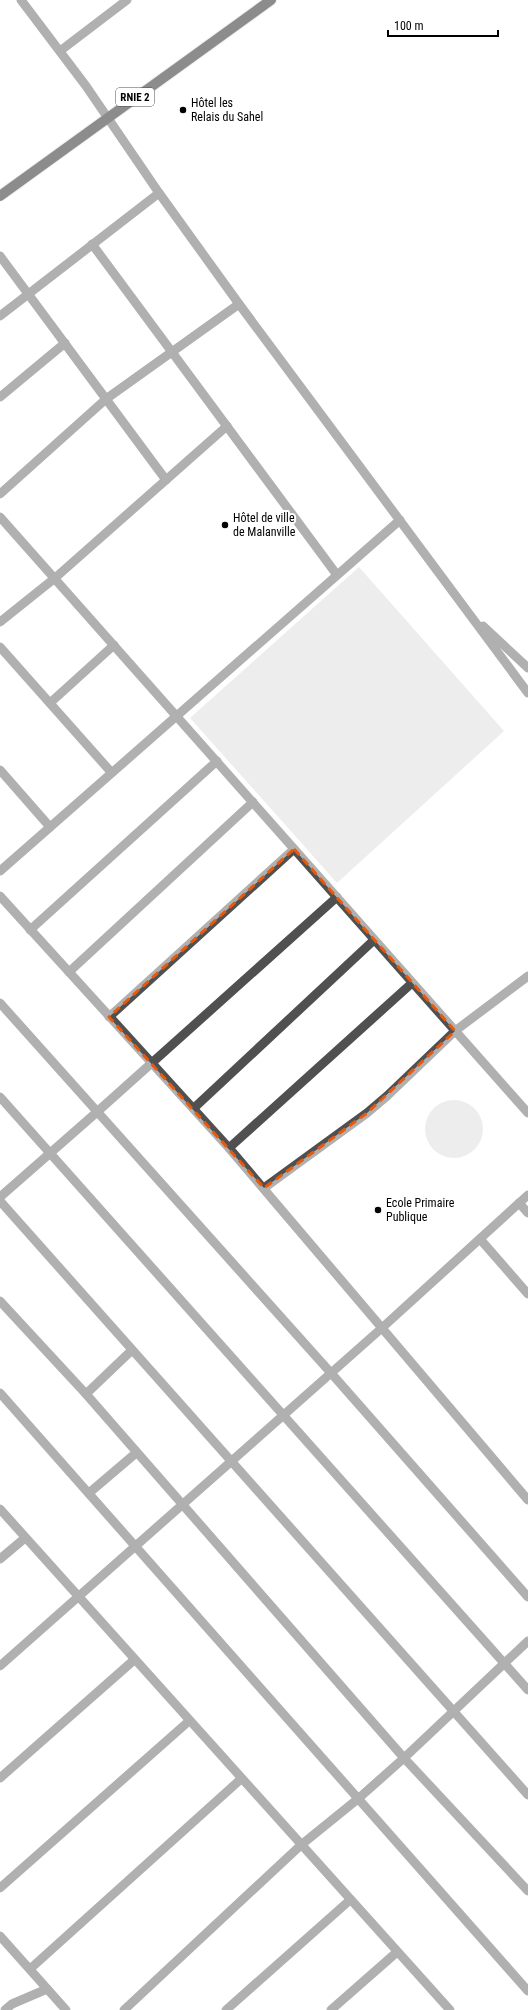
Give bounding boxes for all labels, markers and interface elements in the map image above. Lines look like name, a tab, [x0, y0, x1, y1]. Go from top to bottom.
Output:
scale bar	[388, 12, 498, 38]
text: 100 m	[394, 19, 424, 33]
road number: RNIE 2	[116, 88, 154, 106]
place label: Hôtel les Relais du Sahel	[191, 96, 263, 124]
marker: Hôtel les Relais du Sahel	[178, 105, 188, 115]
place label: Hôtel de ville de Malanville	[233, 511, 296, 539]
marker: Hôtel de ville de Malanville	[220, 520, 230, 530]
place label: Ecole Primaire Publique	[386, 1196, 455, 1224]
marker: Ecole Primaire Publique	[373, 1205, 383, 1215]

